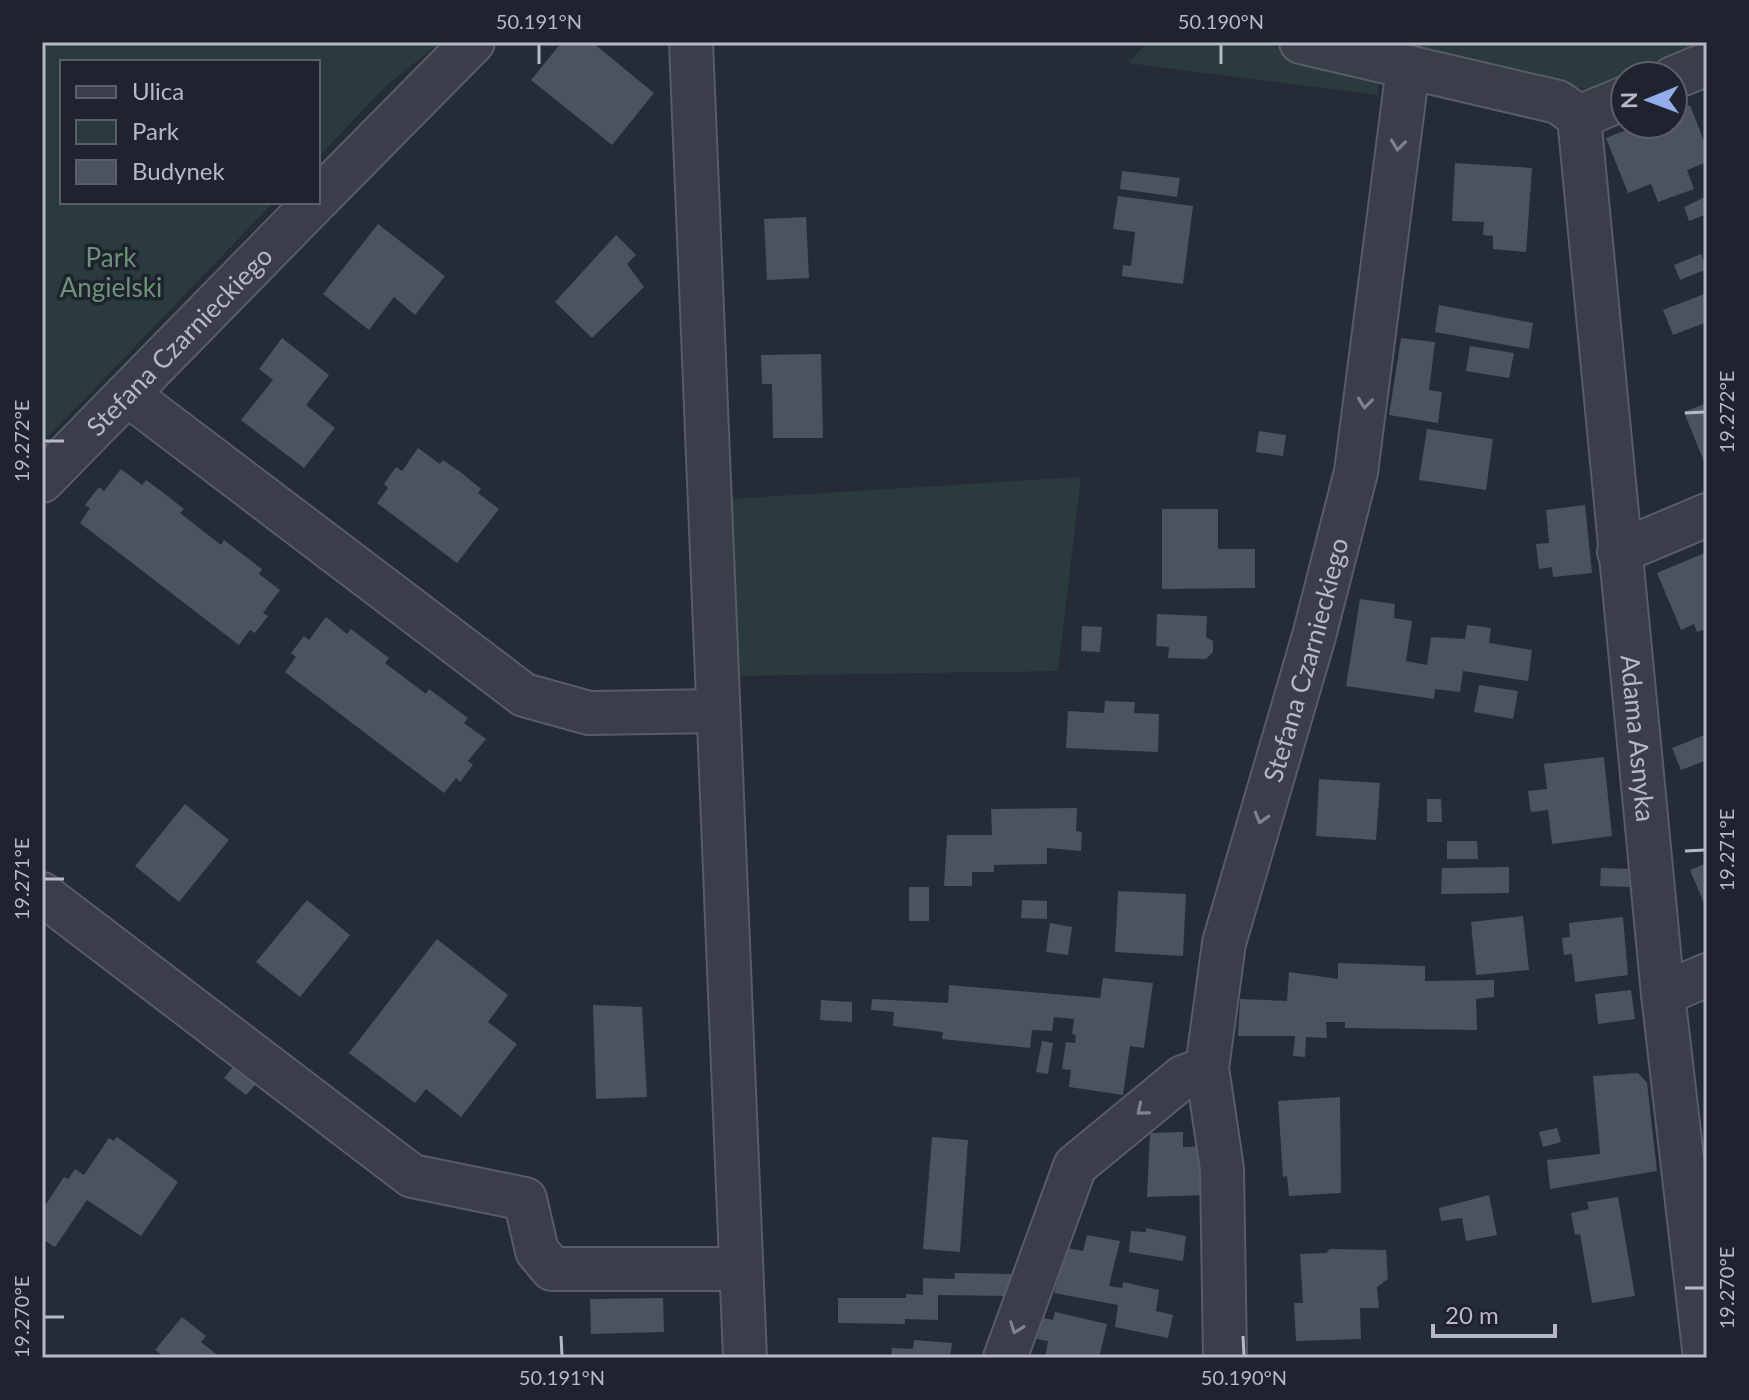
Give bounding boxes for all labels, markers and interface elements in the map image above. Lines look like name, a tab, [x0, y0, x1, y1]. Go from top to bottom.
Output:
text: 50.191°N	[496, 9, 582, 33]
text: 50.190°N	[1178, 9, 1264, 33]
legend	[60, 60, 320, 204]
north arrow	[1609, 60, 1689, 140]
text: Ulica	[132, 76, 184, 105]
text: N	[1615, 92, 1642, 109]
text: Park	[132, 116, 180, 145]
one-way arrow	[1390, 138, 1407, 152]
text: Budynek	[132, 156, 226, 185]
street label: Stefana Czarnieckiego	[79, 240, 279, 442]
park label: Park Angielski	[60, 241, 162, 303]
text: 19.272°E	[1714, 371, 1738, 453]
one-way arrow	[1357, 396, 1374, 410]
text: 19.272°E	[9, 400, 33, 482]
street label: Stefana Czarnieckiego	[1256, 534, 1355, 786]
street label: Adama Asnyka	[1615, 653, 1662, 823]
text: 19.271°E	[1714, 809, 1738, 891]
one-way arrow	[1254, 810, 1270, 824]
text: 19.271°E	[9, 838, 33, 920]
one-way arrow	[1136, 1101, 1151, 1115]
text: 19.270°E	[1714, 1247, 1738, 1329]
text: 19.270°E	[9, 1276, 33, 1358]
scale bar	[1433, 1288, 1555, 1338]
text: 20 m	[1445, 1300, 1499, 1329]
one-way arrow	[1009, 1320, 1025, 1334]
text: 50.191°N	[519, 1365, 605, 1389]
text: 50.190°N	[1201, 1365, 1287, 1389]

